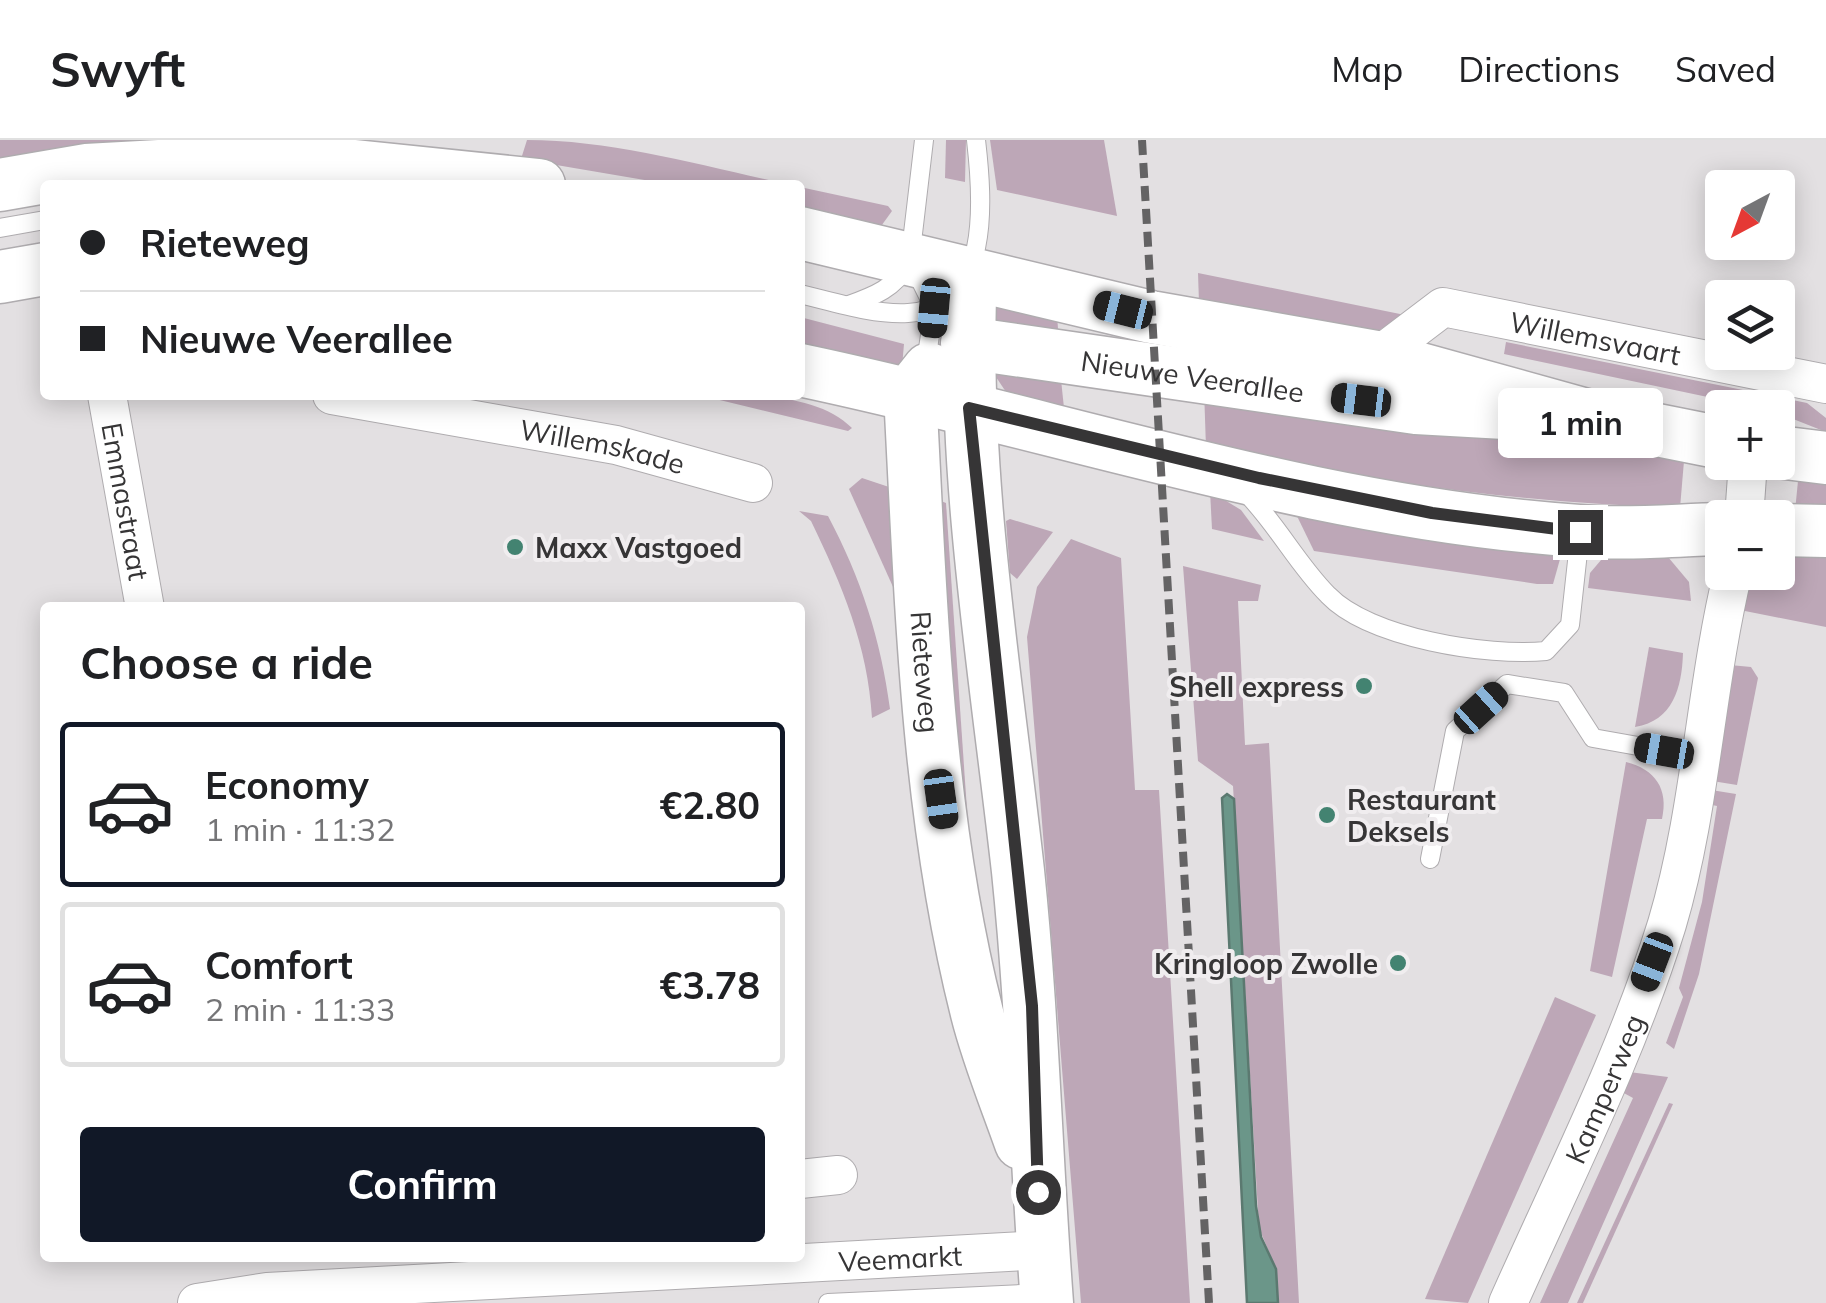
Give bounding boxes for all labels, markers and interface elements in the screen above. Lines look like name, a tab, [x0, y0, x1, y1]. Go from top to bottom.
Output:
text: Swyft	[50, 39, 185, 99]
text: Map	[1331, 47, 1403, 91]
text: Directions	[1458, 47, 1620, 91]
text: Saved	[1675, 47, 1776, 91]
north arrow	[1705, 170, 1795, 260]
map controls	[1705, 170, 1795, 590]
text: Rieteweg	[140, 219, 310, 267]
car	[916, 277, 952, 339]
button: layers	[1705, 280, 1795, 370]
car	[1090, 288, 1156, 332]
street label: Willemsvaart	[1507, 303, 1684, 372]
text: Nieuwe Veerallee	[140, 315, 453, 363]
street label: Nieuwe Veerallee	[1079, 342, 1306, 409]
car	[1329, 381, 1393, 419]
callout: 1 min	[1498, 387, 1662, 457]
button: +	[1705, 390, 1795, 480]
text: 1 min	[1538, 403, 1623, 443]
street label: Willemskade	[517, 411, 689, 481]
street label: Emmastraat	[95, 420, 157, 583]
button: −	[1705, 500, 1795, 590]
route end	[1558, 510, 1603, 555]
place label: Maxx Vastgoed	[535, 530, 742, 565]
marker: Maxx Vastgoed	[504, 536, 526, 558]
street label: Rieteweg	[904, 610, 948, 734]
text: Choose a ride	[80, 634, 373, 690]
place label: Shell express	[1169, 669, 1344, 704]
marker: Shell express	[1353, 675, 1375, 697]
car	[1449, 677, 1513, 739]
car	[1632, 731, 1696, 771]
icon: car	[85, 760, 175, 850]
text: Economy	[205, 761, 369, 809]
car	[922, 767, 960, 831]
text: €2.80	[659, 781, 760, 829]
place label: Restaurant Deksels	[1347, 782, 1496, 849]
marker: Restaurant Deksels	[1316, 804, 1338, 826]
text: 1 min · 11:32	[205, 809, 395, 849]
car	[1627, 929, 1677, 995]
icon: car	[85, 940, 175, 1030]
text: Comfort	[205, 941, 353, 989]
place label: Kringloop Zwolle	[1154, 946, 1378, 981]
marker: Kringloop Zwolle	[1387, 952, 1409, 974]
text: €3.78	[659, 961, 760, 1009]
text: 2 min · 11:33	[205, 989, 395, 1029]
street label: Kamperweg	[1557, 1009, 1651, 1169]
button: Confirm	[80, 1127, 765, 1242]
route start	[1016, 1170, 1061, 1215]
street label: Veemarkt	[837, 1237, 963, 1279]

